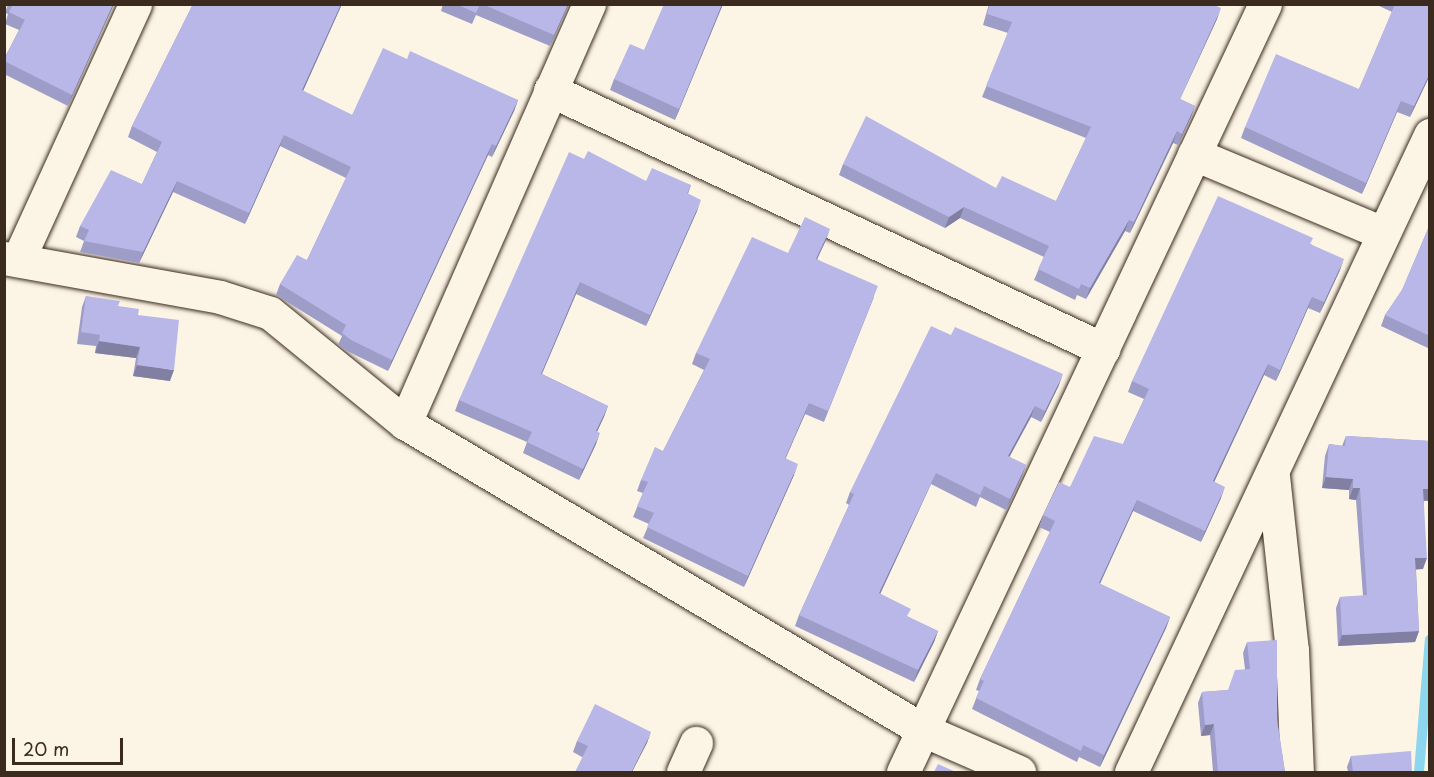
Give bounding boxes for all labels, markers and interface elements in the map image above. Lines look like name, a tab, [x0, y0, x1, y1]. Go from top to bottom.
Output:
scale bar	[15, 726, 126, 764]
text: 20 m	[23, 735, 69, 762]

